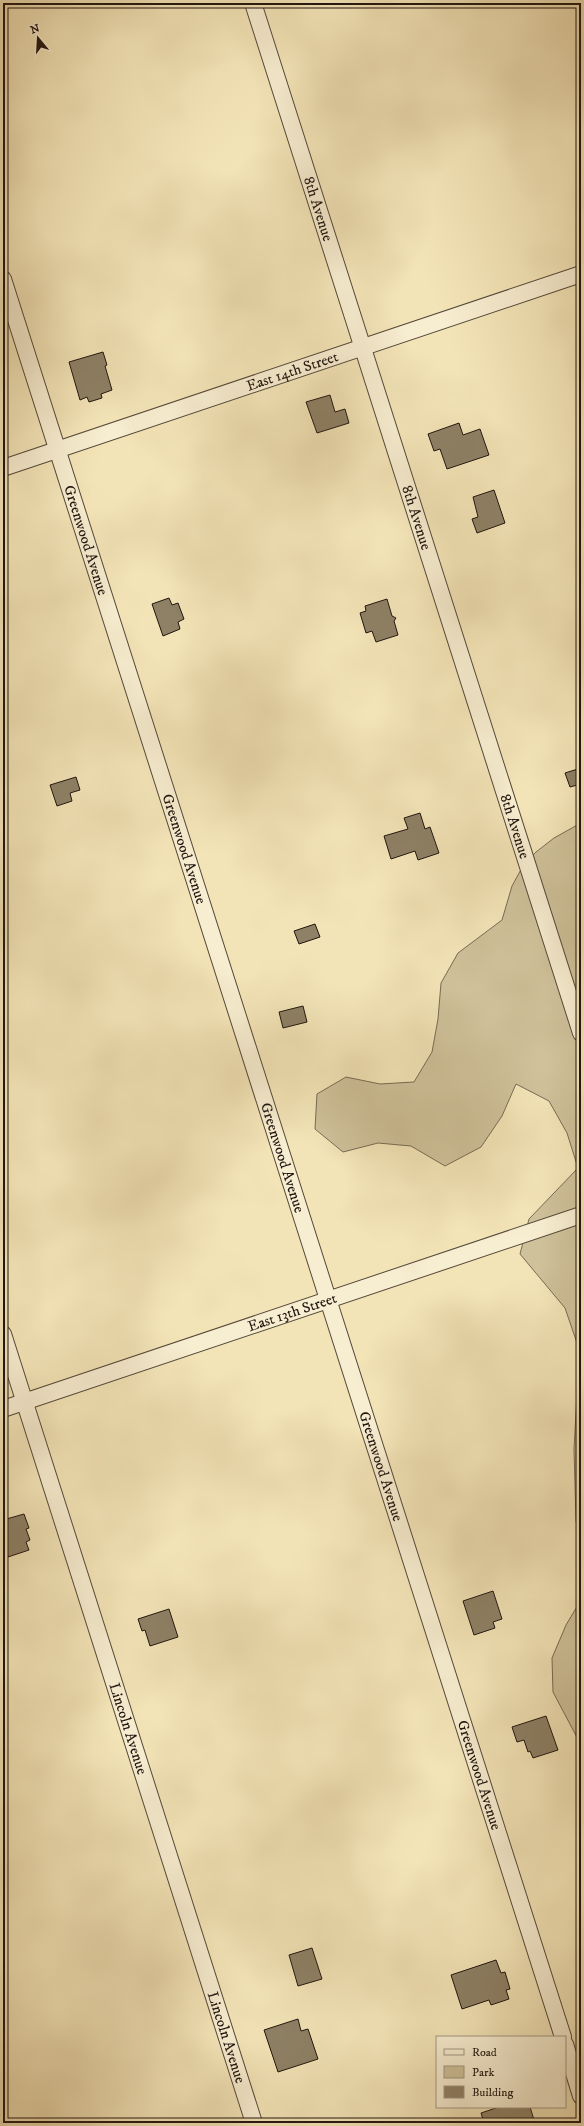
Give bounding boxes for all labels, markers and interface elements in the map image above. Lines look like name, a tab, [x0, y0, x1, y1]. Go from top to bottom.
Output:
north arrow	[18, 18, 58, 58]
text: N	[29, 21, 42, 37]
street label: 8th Avenue	[299, 174, 338, 243]
street label: East 14th Street	[244, 347, 341, 395]
street label: Greenwood Avenue	[60, 483, 113, 598]
street label: 8th Avenue	[398, 483, 436, 552]
street label: Greenwood Avenue	[158, 791, 211, 906]
street label: 8th Avenue	[496, 792, 534, 861]
street label: Greenwood Avenue	[256, 1100, 309, 1215]
street label: East 13th Street	[245, 1288, 339, 1336]
street label: Greenwood Avenue	[355, 1409, 408, 1524]
street label: Lincoln Avenue	[105, 1680, 152, 1777]
street label: Greenwood Avenue	[453, 1717, 506, 1832]
street label: Lincoln Avenue	[203, 1989, 250, 2085]
legend	[436, 2036, 566, 2108]
text: Road	[472, 2045, 497, 2060]
text: Park	[472, 2065, 494, 2080]
text: Building	[472, 2085, 513, 2100]

